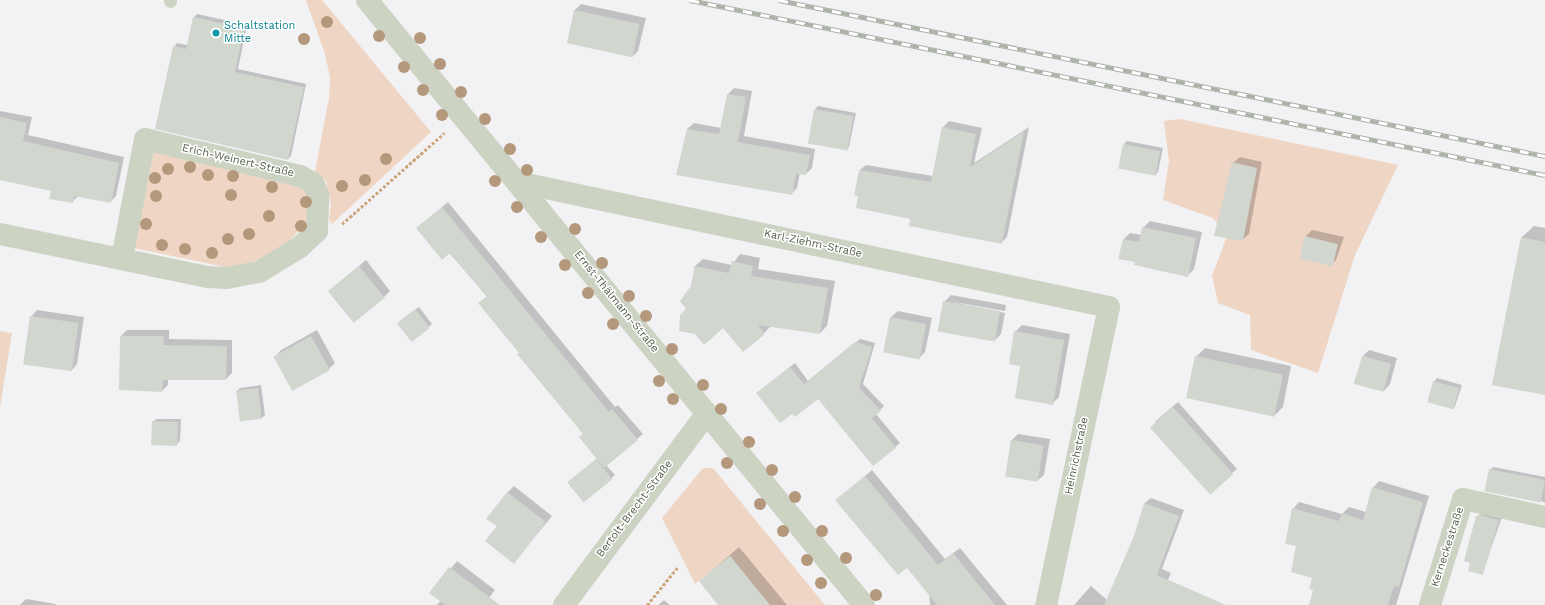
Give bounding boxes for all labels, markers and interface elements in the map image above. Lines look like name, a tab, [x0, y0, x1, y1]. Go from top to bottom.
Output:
place label: Schaltstation Mitte	[224, 20, 295, 46]
marker: Schaltstation Mitte	[211, 28, 221, 38]
street label: Erich-Weinert-Straße	[181, 142, 295, 180]
street label: Karl-Ziehm-Straße	[763, 227, 863, 261]
street label: Ernst-Thälmann-Straße	[571, 248, 661, 356]
street label: Heinrichstraße	[1062, 416, 1092, 496]
street label: Bertolt-Brecht-Straße	[594, 458, 676, 560]
street label: Kerneckestraße	[1429, 505, 1467, 589]

